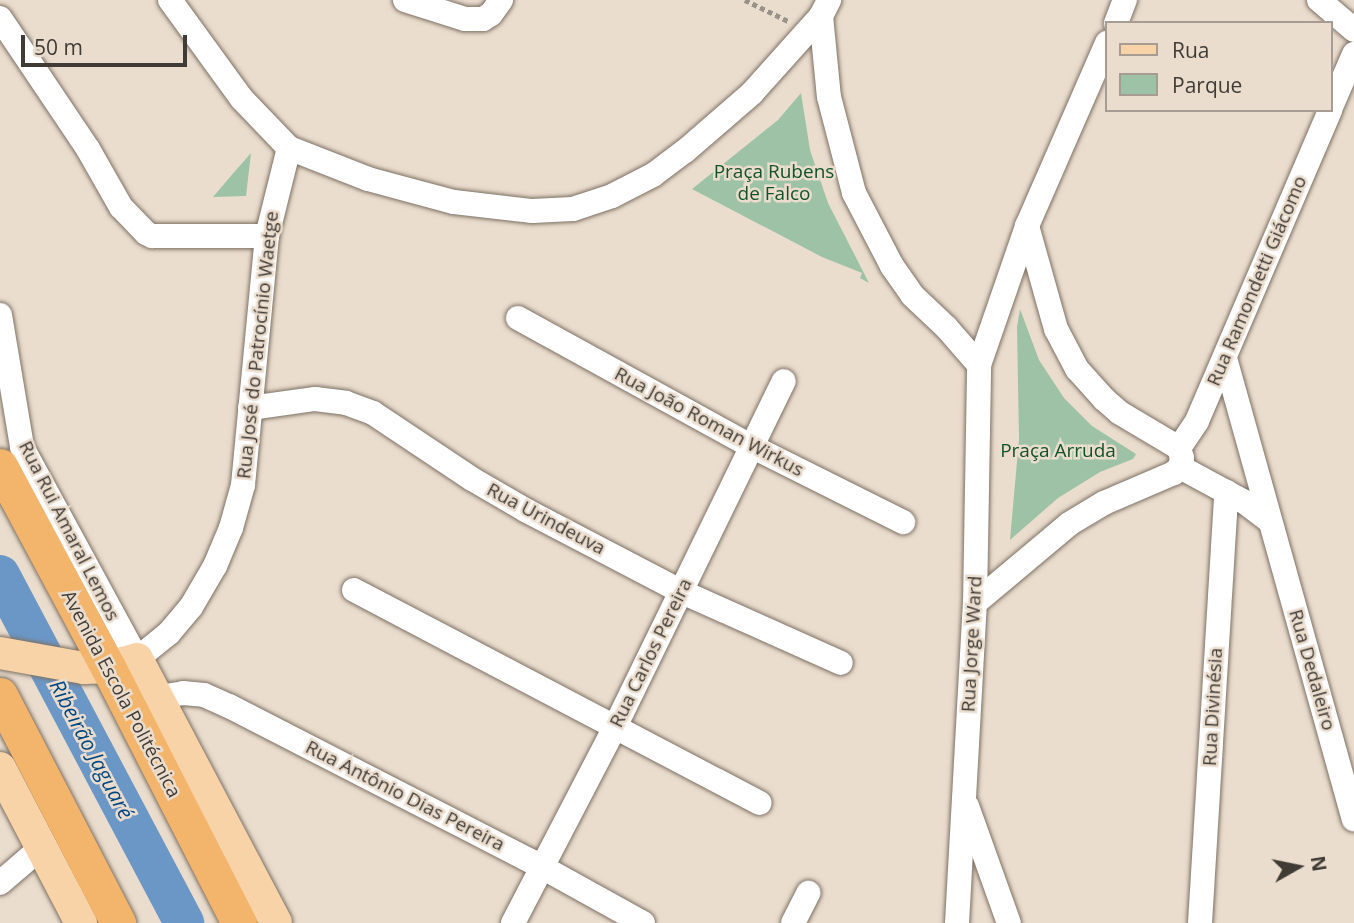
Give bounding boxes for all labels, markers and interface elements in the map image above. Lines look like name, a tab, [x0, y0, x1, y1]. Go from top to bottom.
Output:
scale bar	[24, 21, 191, 65]
legend	[1106, 21, 1333, 112]
text: 50 m	[34, 33, 83, 61]
text: Rua	[1172, 36, 1210, 64]
text: Parque	[1172, 71, 1242, 99]
park label: Praça Rubens de Falco	[714, 161, 834, 205]
street label: Rua Ramondetti Giácomo	[1202, 172, 1312, 390]
street label: Rua José do Patrocínio Waetge	[233, 210, 283, 480]
street label: Rua João Roman Wirkus	[610, 362, 808, 482]
street label: Rua Rui Amaral Lemos	[14, 437, 124, 625]
park label: Praça Arruda	[1000, 440, 1116, 462]
street label: Rua Urindeuva	[483, 478, 609, 560]
street label: Rua Carlos Pereira	[605, 575, 697, 731]
street label: Rua Jorge Ward	[957, 575, 987, 713]
street label: Avenida Escola Politécnica	[57, 587, 185, 801]
street label: Rua Dedaleiro	[1284, 607, 1340, 733]
street label: Rua Divinésia	[1199, 647, 1227, 767]
water label: Ribeirão Jaguaré	[45, 675, 139, 823]
street label: Rua Antônio Dias Pereira	[302, 736, 508, 856]
north arrow	[1263, 832, 1333, 902]
text: N	[1305, 854, 1333, 873]

